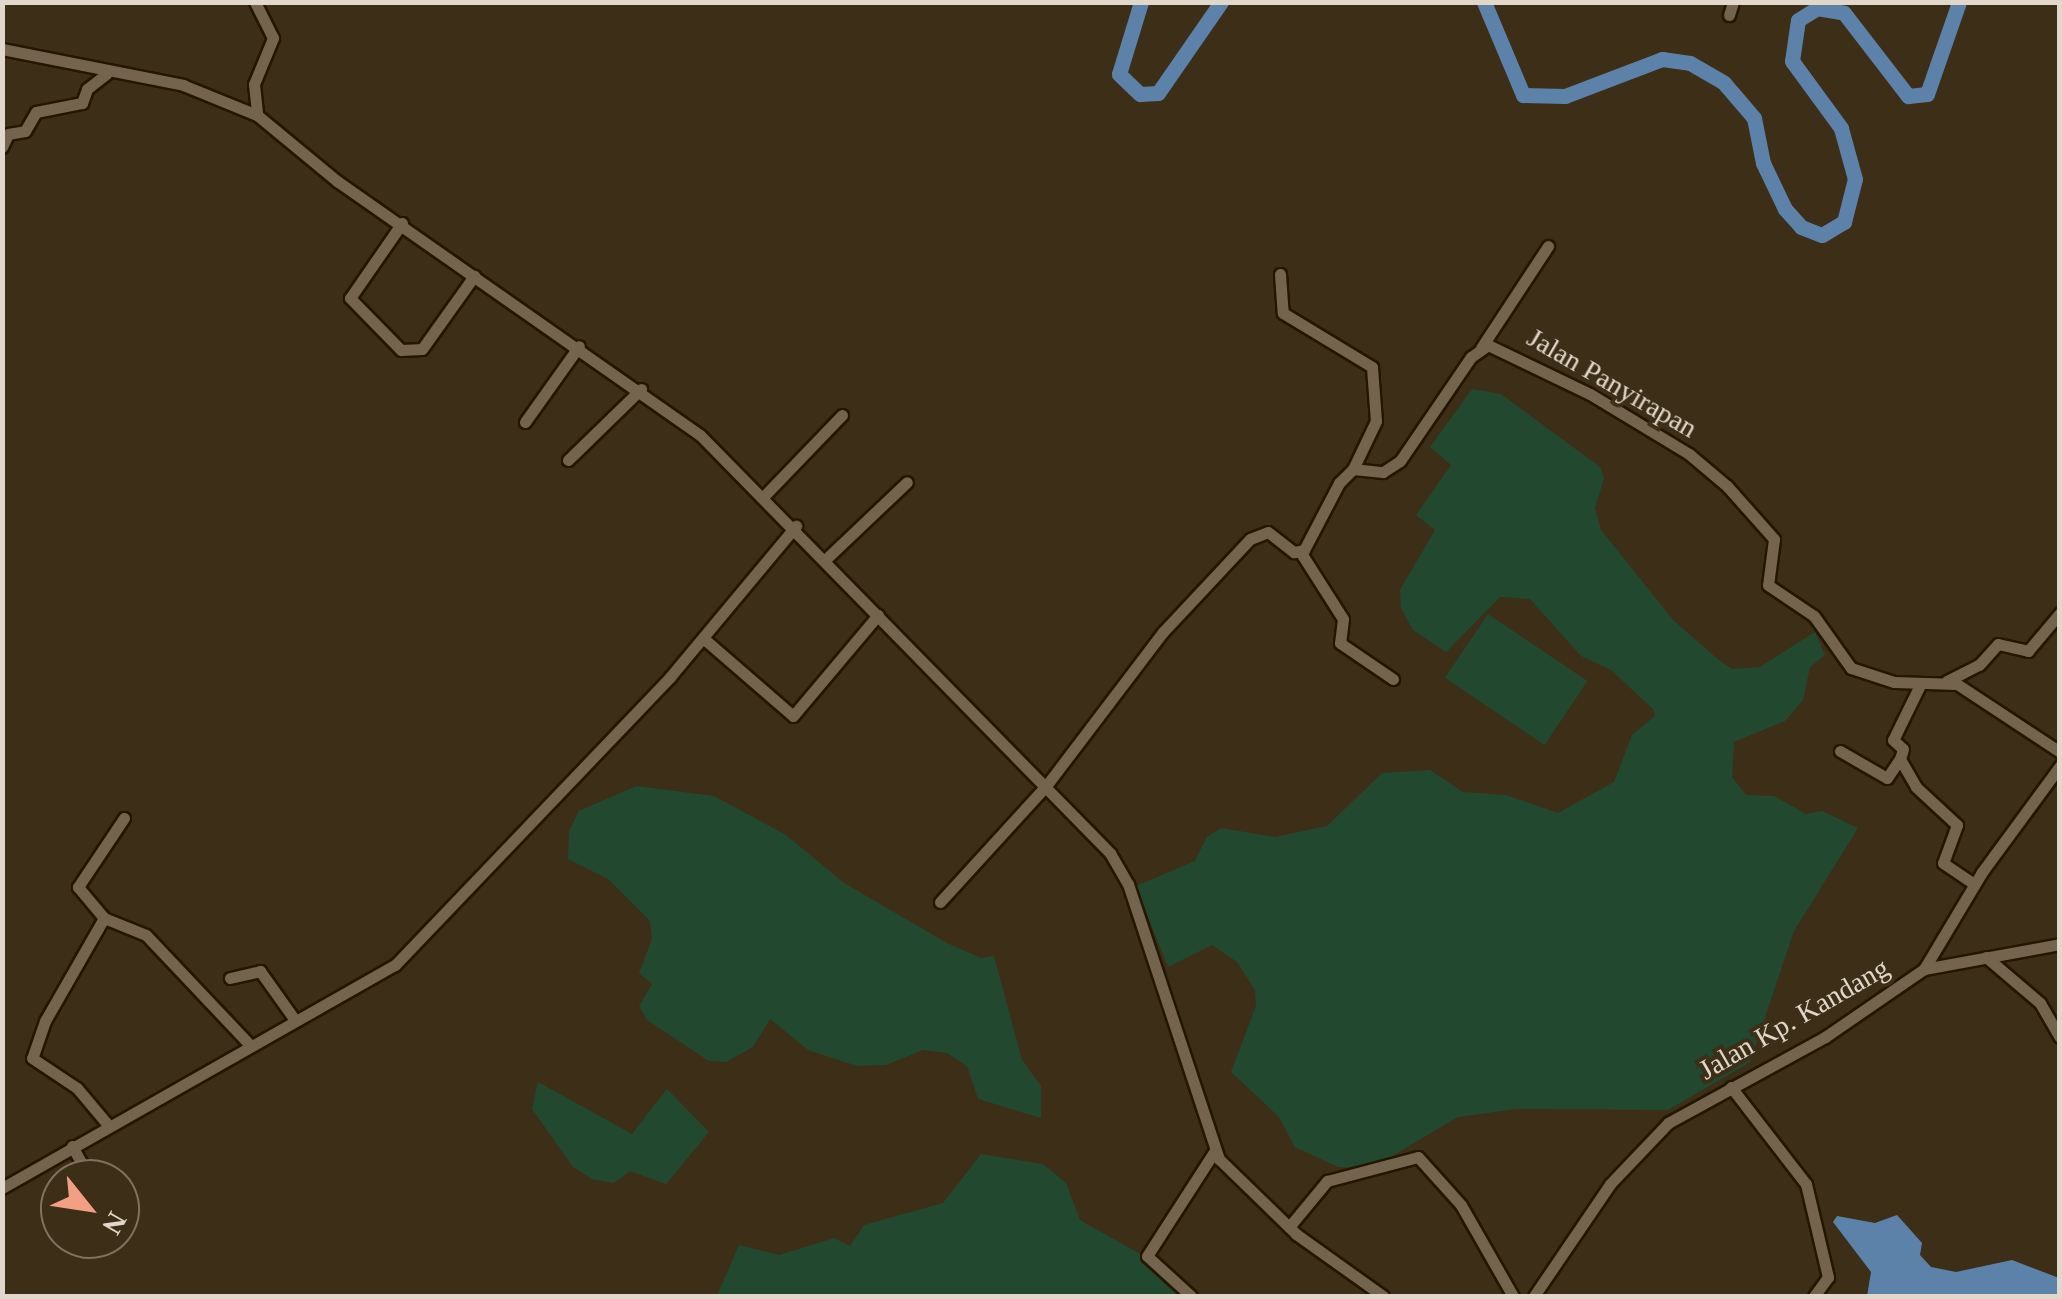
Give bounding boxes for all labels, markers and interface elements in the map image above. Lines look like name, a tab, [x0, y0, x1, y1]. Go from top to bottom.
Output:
street label: Jalan Panyirapan	[1521, 321, 1703, 445]
street label: Jalan Kp. Kandang	[1693, 951, 1895, 1087]
north arrow	[40, 1159, 140, 1259]
text: N	[96, 1207, 133, 1240]

